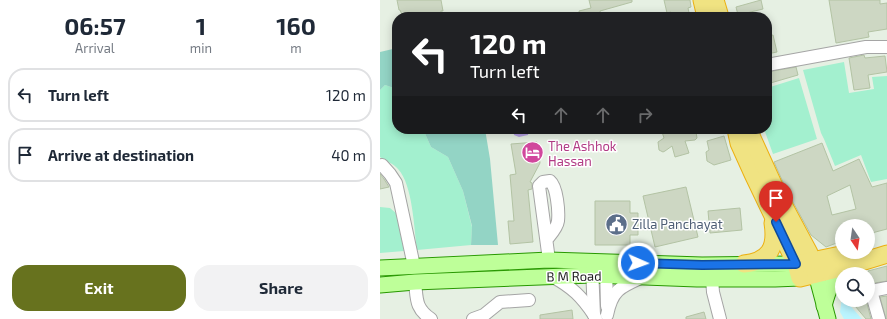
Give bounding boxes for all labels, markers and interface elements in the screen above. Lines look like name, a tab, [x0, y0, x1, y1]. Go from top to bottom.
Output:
text: 06:57	[64, 11, 126, 40]
text: 1	[196, 11, 206, 40]
text: 160	[276, 11, 316, 40]
text: 120 m	[470, 26, 547, 60]
icon: left	[404, 28, 456, 80]
text: Arrival	[75, 40, 115, 56]
text: min	[190, 40, 212, 56]
text: m	[290, 40, 302, 56]
text: Turn left	[470, 60, 540, 82]
icon: left	[14, 84, 36, 106]
text: Turn left	[48, 86, 109, 104]
text: 120 m	[326, 86, 366, 104]
icon: left	[508, 104, 530, 126]
icon: ahead	[550, 104, 572, 126]
icon: ahead	[592, 104, 614, 126]
icon: right	[634, 104, 656, 126]
place label: The Ashhok Hassan	[548, 138, 617, 169]
hotel icon: The Ashhok Hassan	[520, 140, 546, 166]
icon: arrive	[14, 144, 36, 166]
text: Arrive at destination	[48, 146, 194, 164]
text: 40 m	[331, 146, 366, 164]
pin	[759, 181, 793, 222]
icon: arrive	[765, 187, 787, 209]
public building icon: Zilla Panchayat	[603, 211, 629, 237]
place label: Zilla Panchayat	[632, 216, 723, 232]
north arrow	[835, 219, 875, 259]
map controls	[835, 219, 875, 307]
position arrow	[617, 242, 659, 284]
button: Exit	[12, 265, 186, 311]
button: Share	[194, 265, 368, 311]
button: search	[835, 267, 875, 307]
street label: B M Road	[546, 268, 602, 284]

